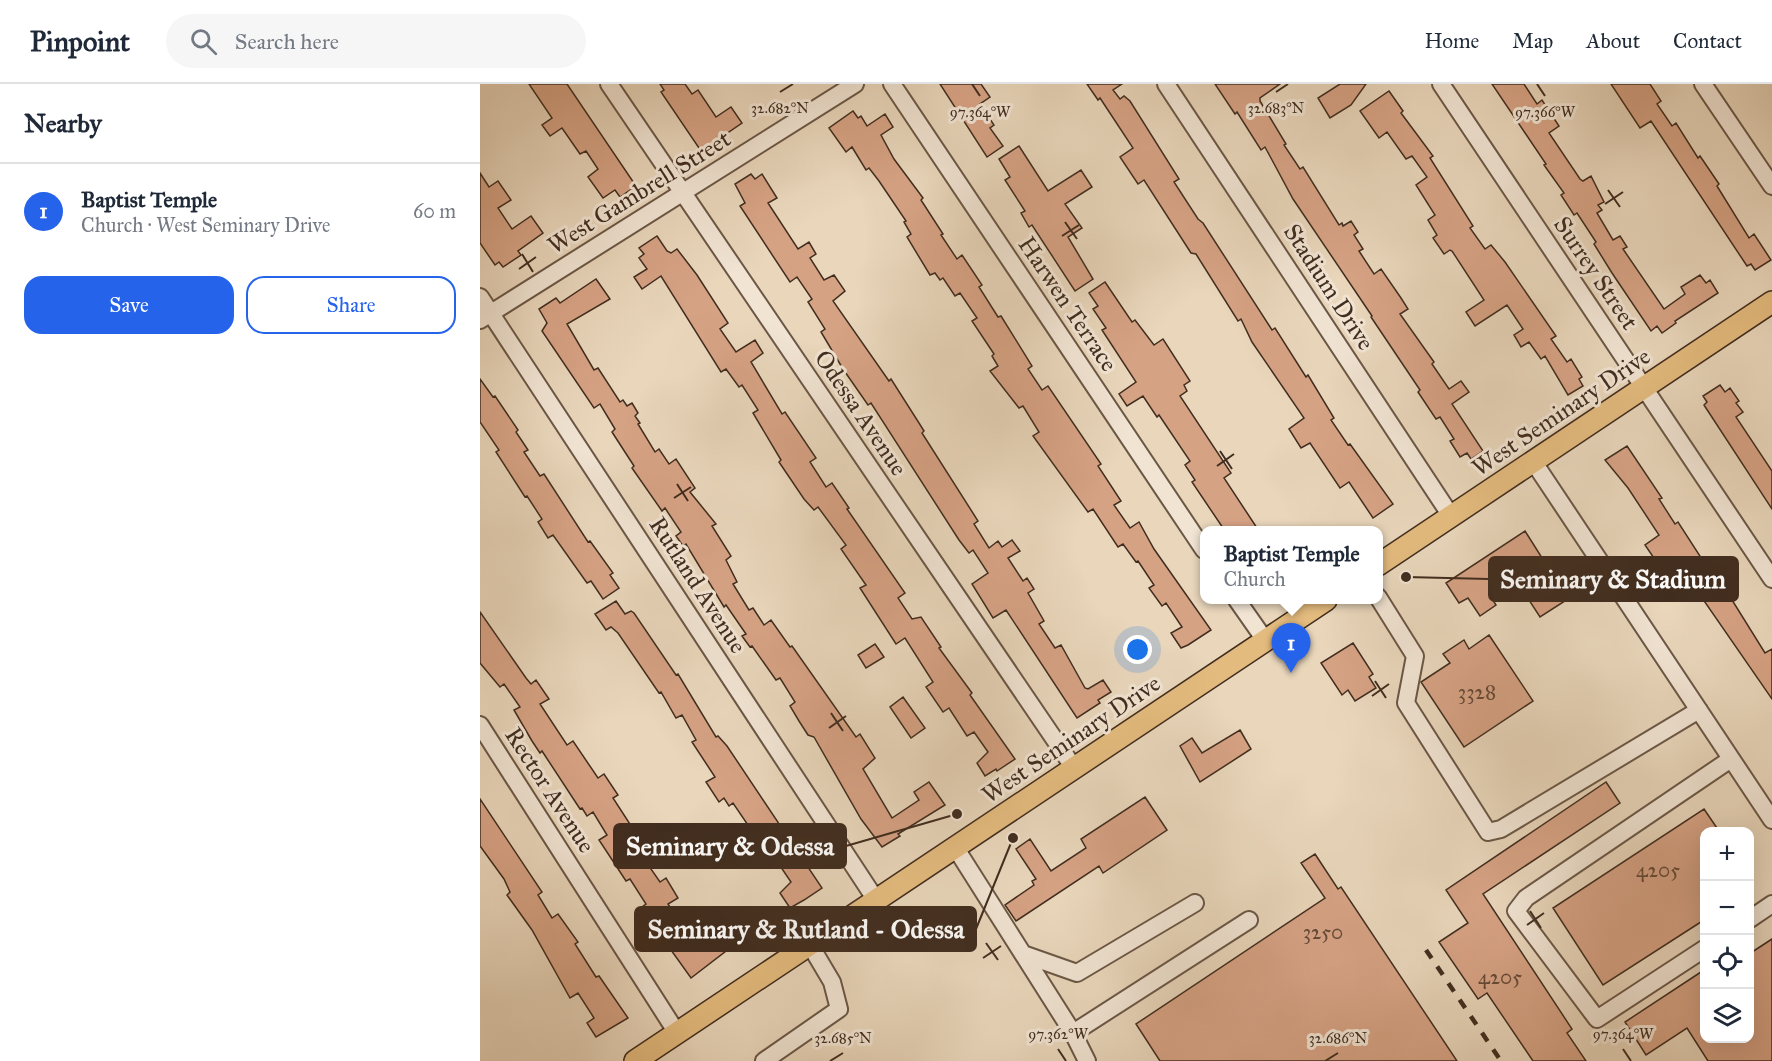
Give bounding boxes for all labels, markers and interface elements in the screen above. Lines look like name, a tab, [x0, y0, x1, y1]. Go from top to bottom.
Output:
search box	[166, 14, 586, 68]
text: Pinpoint	[30, 24, 130, 59]
icon: search	[187, 25, 220, 58]
text: Search here	[235, 28, 339, 55]
text: Home	[1424, 28, 1479, 54]
text: Map	[1512, 28, 1553, 54]
text: About	[1586, 28, 1640, 54]
text: Contact	[1673, 28, 1742, 54]
text: 32.682°N	[751, 99, 809, 117]
text: 32.683°N	[1248, 99, 1305, 117]
text: 97.364°W	[950, 103, 1011, 121]
text: 97.366°W	[1515, 103, 1576, 121]
text: Nearby	[24, 107, 102, 139]
street label: West Gambrell Street	[542, 123, 736, 260]
text: Baptist Temple	[81, 186, 217, 213]
text: 1	[40, 199, 47, 223]
text: 60 m	[413, 199, 456, 223]
street label: Surrey Street	[1547, 211, 1645, 336]
text: Church · West Seminary Drive	[81, 213, 330, 237]
street label: Stadium Drive	[1277, 218, 1381, 356]
street label: Harwen Terrace	[1012, 231, 1124, 377]
button: Save	[24, 276, 234, 334]
button: Share	[246, 276, 456, 334]
street label: West Seminary Drive	[1466, 341, 1656, 483]
street label: Odessa Avenue	[808, 344, 914, 482]
street label: Rutland Avenue	[643, 511, 753, 659]
popup	[1200, 526, 1383, 604]
text: Baptist Temple	[1223, 540, 1360, 567]
callout: Seminary & Stadium	[1489, 557, 1738, 601]
text: Seminary & Stadium	[1500, 563, 1726, 595]
text: Church	[1223, 567, 1286, 591]
pin: 1	[1272, 624, 1310, 673]
your location	[1123, 635, 1152, 664]
street label: West Seminary Drive	[976, 668, 1166, 810]
house number: 3328	[1458, 679, 1496, 705]
street label: Rector Avenue	[498, 722, 602, 858]
callout: Seminary & Odessa	[614, 824, 846, 868]
map controls	[1700, 827, 1754, 1043]
button: +	[1700, 827, 1754, 881]
text: Seminary & Odessa	[626, 830, 835, 862]
house number: 4205	[1636, 857, 1680, 883]
button: −	[1700, 881, 1754, 935]
callout: Seminary & Rutland - Odessa	[635, 907, 976, 951]
text: Seminary & Rutland - Odessa	[648, 913, 965, 945]
house number: 3250	[1303, 919, 1343, 945]
button: locate	[1700, 935, 1754, 989]
house number: 4205	[1478, 964, 1522, 990]
button: layers	[1700, 989, 1754, 1043]
text: 97.362°W	[1028, 1025, 1089, 1043]
text: 97.364°W	[1593, 1025, 1654, 1043]
text: 32.685°N	[814, 1029, 872, 1047]
text: 32.686°N	[1309, 1029, 1367, 1047]

